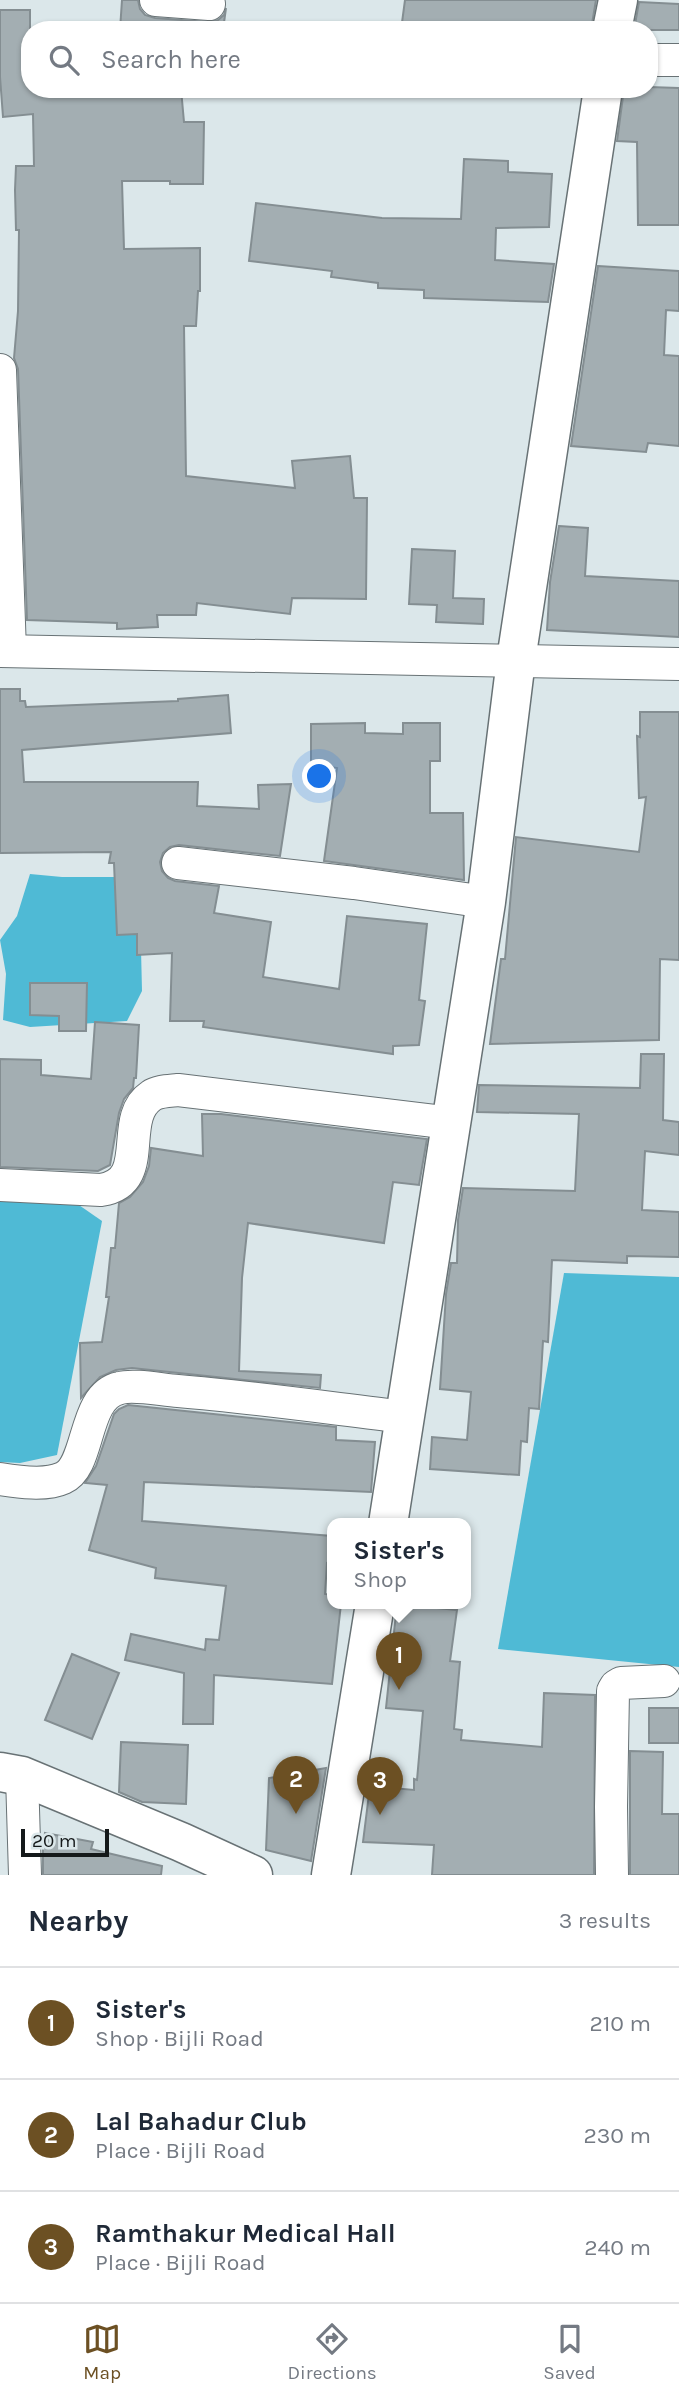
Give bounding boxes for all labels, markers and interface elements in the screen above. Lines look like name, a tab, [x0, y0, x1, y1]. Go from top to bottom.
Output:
search box	[21, 21, 658, 98]
icon: search	[45, 41, 83, 79]
text: Search here	[101, 44, 241, 75]
your location	[302, 759, 336, 793]
popup	[327, 1518, 471, 1609]
text: Sister's	[353, 1535, 445, 1566]
text: Shop	[353, 1566, 407, 1593]
pin: 1	[376, 1632, 422, 1690]
pin: 2	[273, 1756, 319, 1814]
pin: 3	[357, 1757, 403, 1815]
scale bar	[21, 1826, 108, 1858]
text: 20 m	[32, 1830, 77, 1852]
text: Nearby	[28, 1903, 128, 1939]
text: 3 results	[559, 1907, 651, 1934]
text: Sister's	[95, 1994, 186, 2025]
text: 1	[47, 2010, 55, 2037]
text: 210 m	[589, 2010, 651, 2037]
text: Shop · Bijli Road	[95, 2025, 264, 2052]
text: Lal Bahadur Club	[95, 2106, 307, 2137]
text: 2	[44, 2122, 58, 2149]
text: 230 m	[583, 2122, 651, 2149]
text: Place · Bijli Road	[95, 2137, 266, 2164]
text: Ramthakur Medical Hall	[95, 2218, 396, 2249]
text: 3	[44, 2234, 58, 2261]
text: 240 m	[584, 2234, 651, 2261]
text: Place · Bijli Road	[95, 2249, 266, 2276]
tab: Map	[83, 2320, 121, 2384]
tab: Directions	[288, 2320, 377, 2384]
tab: Saved	[543, 2320, 596, 2384]

